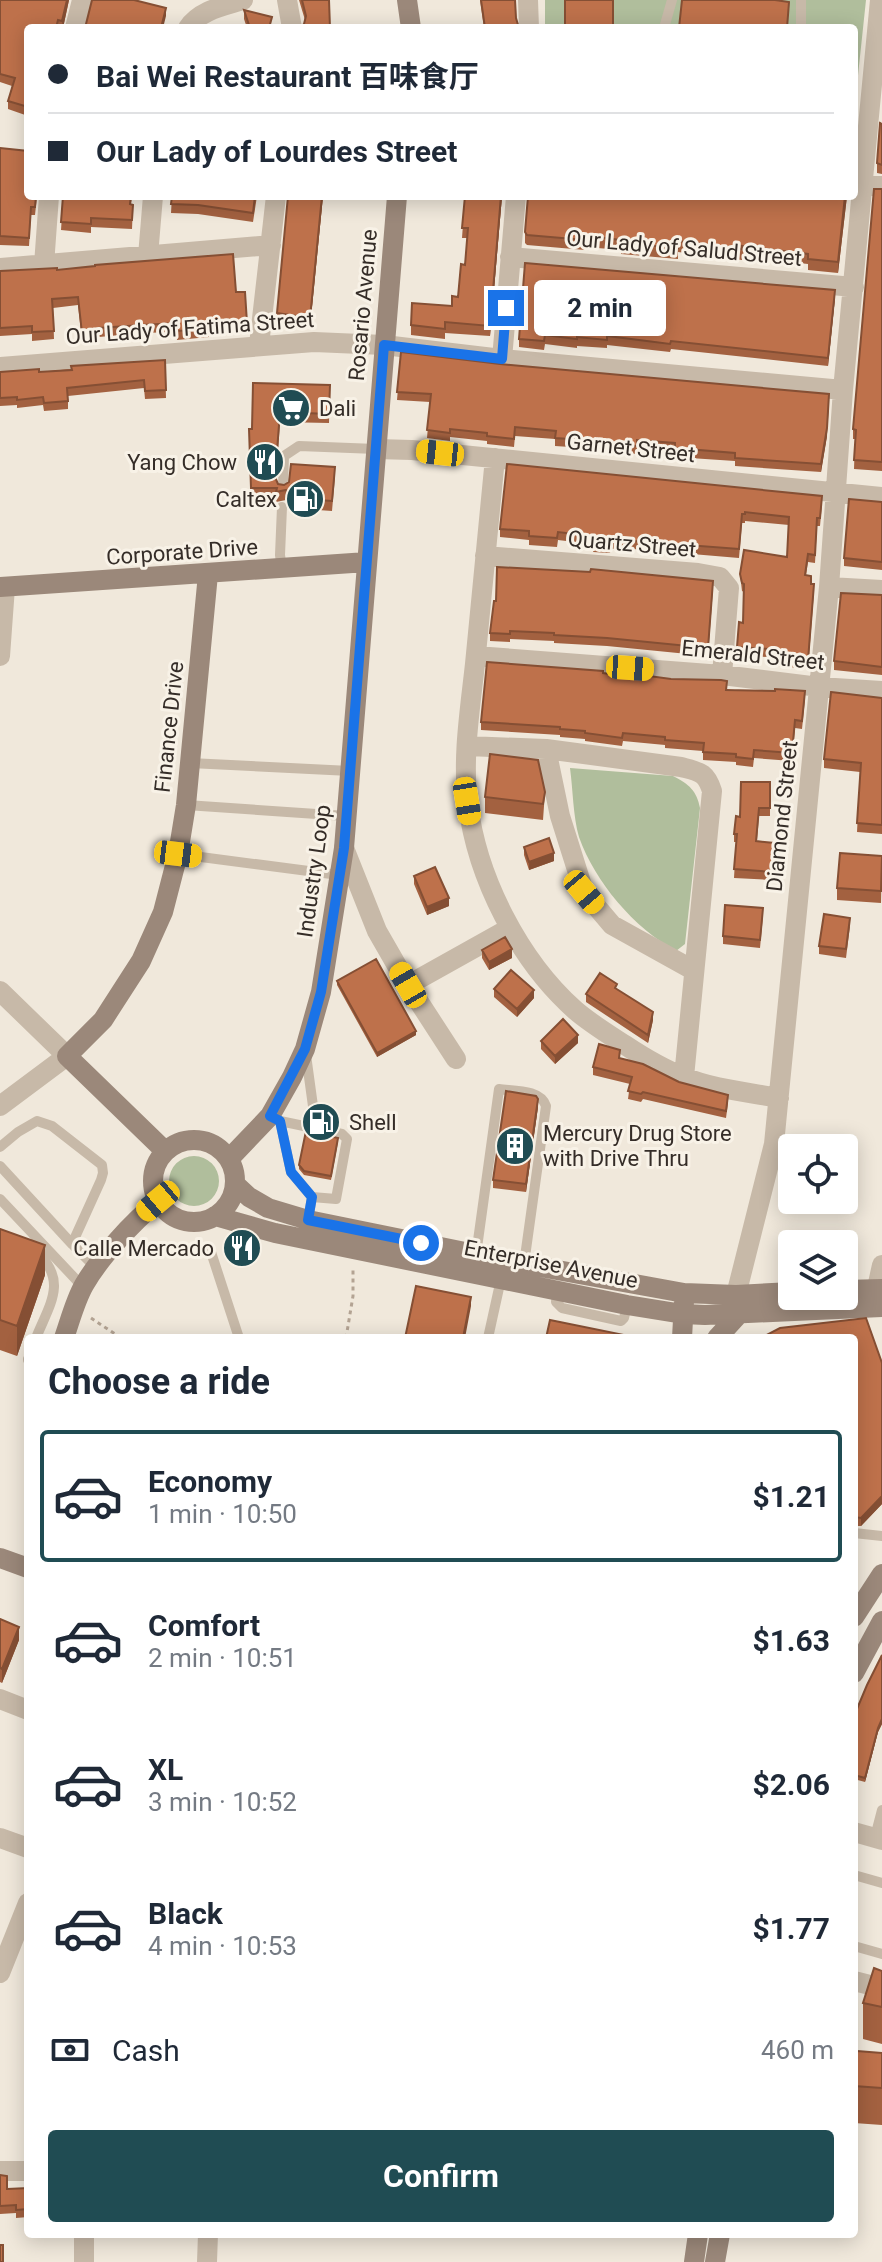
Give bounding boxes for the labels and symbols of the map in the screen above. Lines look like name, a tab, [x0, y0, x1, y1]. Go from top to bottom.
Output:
street label: Our Lady of Salud Street	[565, 225, 803, 271]
street label: Rosario Avenue	[344, 228, 382, 382]
callout: 2 min	[534, 280, 666, 336]
route end	[488, 290, 524, 326]
street label: Our Lady of Fatima Street	[65, 307, 315, 349]
supermarket icon: Dali	[270, 387, 312, 429]
place label: Dali	[319, 396, 356, 421]
street label: Garnet Street	[566, 429, 696, 467]
car	[415, 439, 465, 467]
restaurant icon: Yang Chow	[244, 441, 286, 483]
place label: Yang Chow	[127, 450, 237, 475]
fuel station icon: Caltex	[284, 478, 326, 520]
place label: Caltex	[216, 487, 277, 512]
street label: Quartz Street	[567, 526, 697, 562]
street label: Corporate Drive	[105, 534, 259, 570]
street label: Emerald Street	[680, 635, 826, 675]
car	[605, 654, 655, 682]
street label: Finance Drive	[150, 660, 188, 794]
street label: Diamond Street	[762, 739, 802, 893]
car	[451, 775, 483, 827]
street label: Industry Loop	[292, 803, 336, 939]
car	[153, 839, 203, 869]
car	[559, 866, 609, 918]
car	[386, 958, 430, 1012]
fuel station icon: Shell	[300, 1101, 342, 1143]
place label: Shell	[349, 1110, 397, 1135]
place label: Mercury Drug Store with Drive Thru	[543, 1121, 732, 1171]
building icon: Mercury Drug Store with Drive Thru	[494, 1125, 536, 1167]
car	[132, 1176, 184, 1226]
route start	[403, 1225, 439, 1261]
restaurant icon: Calle Mercado	[221, 1227, 263, 1269]
street label: Enterprise Avenue	[462, 1235, 640, 1293]
place label: Calle Mercado	[73, 1236, 214, 1261]

